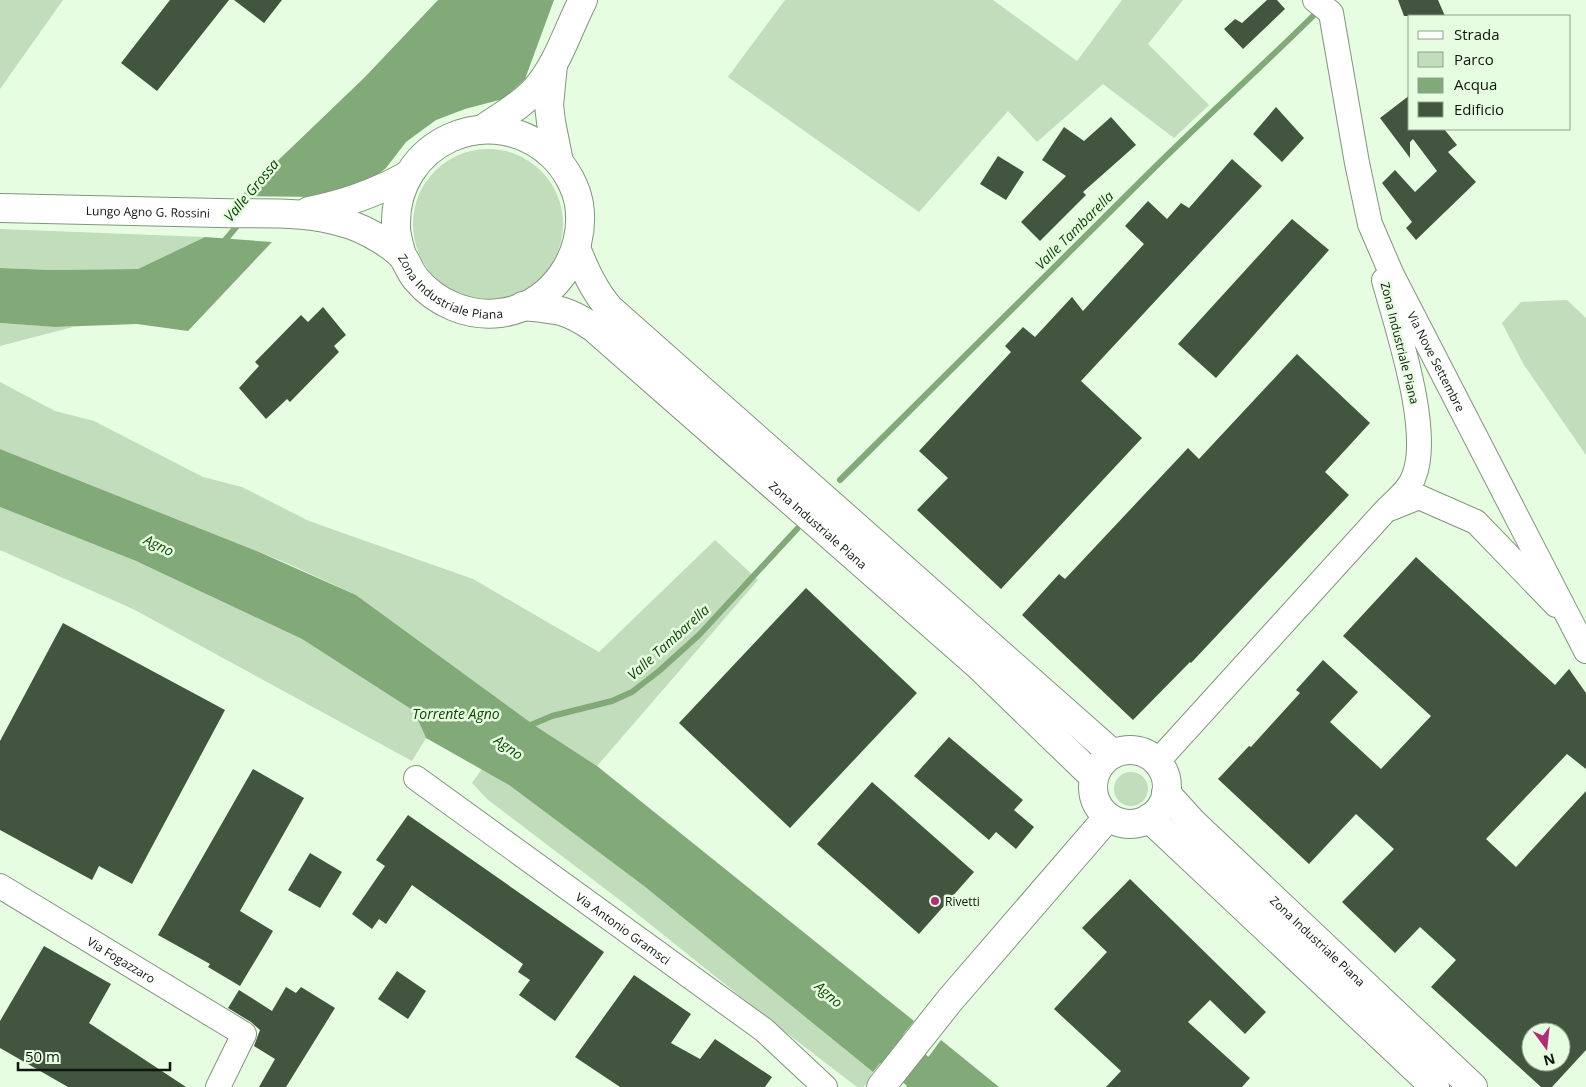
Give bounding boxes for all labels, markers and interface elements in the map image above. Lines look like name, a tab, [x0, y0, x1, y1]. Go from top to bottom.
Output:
legend	[1408, 15, 1571, 130]
text: Strada	[1454, 24, 1500, 44]
text: Parco	[1454, 49, 1494, 69]
text: Acqua	[1454, 74, 1497, 94]
text: Edificio	[1454, 99, 1504, 119]
water label: Valle Grossa	[219, 155, 283, 225]
water label: Valle Tambarella	[1031, 186, 1118, 273]
street label: Lungo Agno G. Rossini	[86, 202, 210, 221]
street label: Zona Industriale Piana	[395, 250, 504, 322]
street label: Zona Industriale Piana	[1377, 280, 1423, 406]
street label: Via Nove Settembre	[1404, 308, 1470, 415]
street label: Zona Industriale Piana	[766, 477, 871, 572]
water label: Agno	[140, 529, 177, 560]
water label: Valle Tambarella	[623, 600, 713, 684]
water label: Torrente Agno	[412, 704, 500, 723]
water label: Agno	[490, 730, 527, 764]
street label: Via Antonio Gramsci	[573, 888, 674, 968]
street label: Zona Industriale Piana	[1267, 892, 1369, 990]
place label: Rivetti	[945, 893, 980, 910]
marker: Rivetti	[929, 895, 941, 907]
street label: Via Fogazzaro	[84, 933, 159, 987]
water label: Agno	[810, 976, 847, 1011]
north arrow	[1521, 1022, 1571, 1072]
scale bar	[18, 1040, 170, 1072]
text: 50 m	[25, 1046, 60, 1066]
text: N	[1542, 1049, 1557, 1071]

